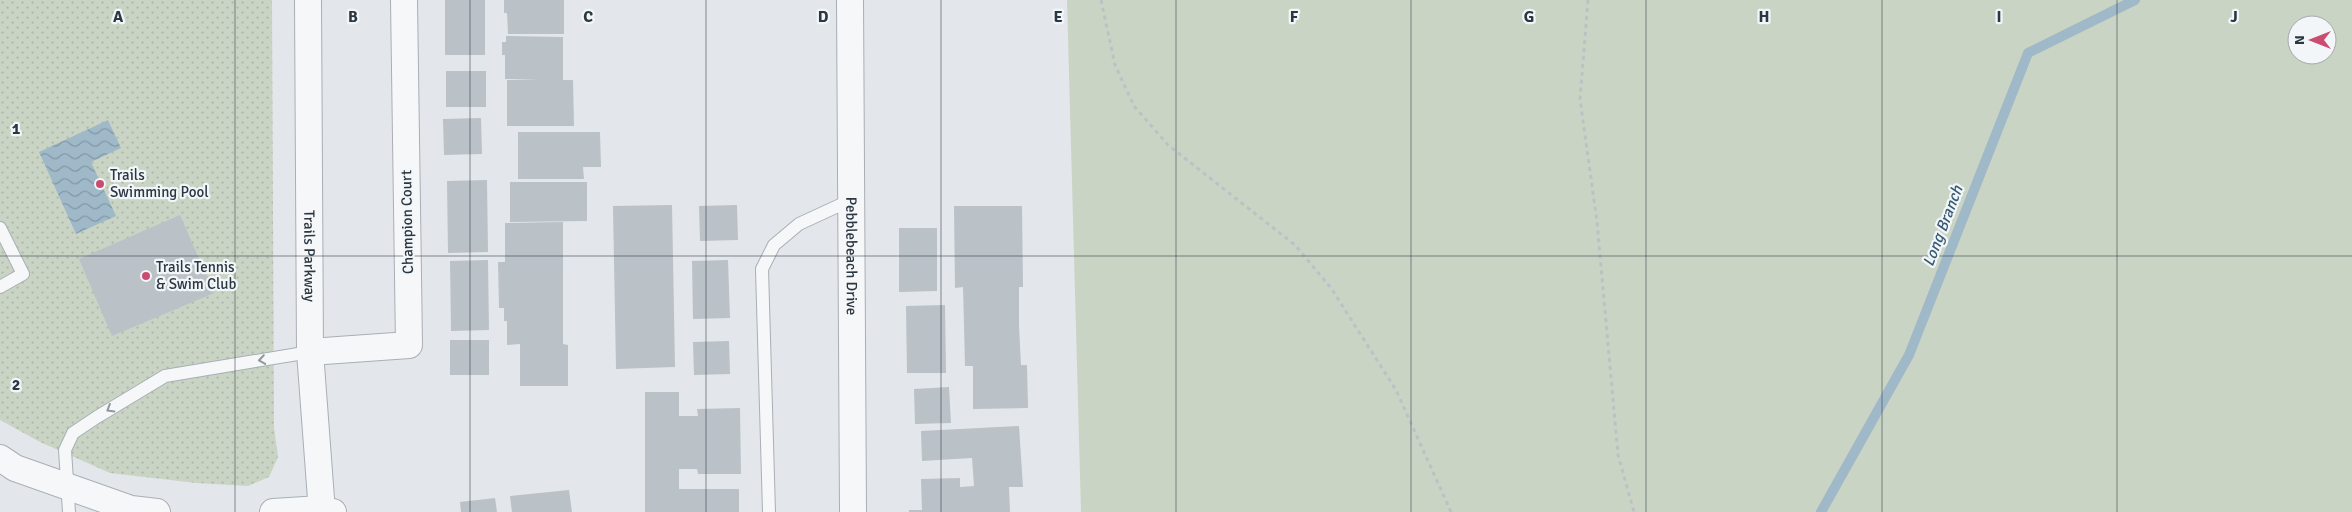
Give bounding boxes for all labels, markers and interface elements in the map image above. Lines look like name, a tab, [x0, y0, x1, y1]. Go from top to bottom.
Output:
text: A	[113, 7, 124, 27]
text: B	[348, 7, 358, 27]
text: C	[583, 7, 593, 27]
text: D	[818, 7, 829, 27]
text: E	[1053, 7, 1063, 27]
text: F	[1290, 7, 1299, 27]
text: G	[1524, 7, 1534, 27]
text: H	[1759, 7, 1769, 27]
text: I	[1996, 7, 2002, 27]
text: J	[2230, 7, 2238, 27]
north arrow	[2287, 15, 2337, 65]
text: N	[2291, 35, 2308, 45]
text: 1	[12, 119, 21, 139]
place label: Trails Swimming Pool	[110, 166, 209, 201]
street label: Champion Court	[397, 170, 417, 274]
marker: Trails Swimming Pool	[94, 178, 106, 190]
water label: Long Branch	[1918, 181, 1968, 269]
street label: Pebblebeach Drive	[842, 197, 861, 315]
street label: Trails Parkway	[300, 210, 319, 302]
place label: Trails Tennis & Swim Club	[156, 258, 237, 293]
marker: Trails Tennis & Swim Club	[140, 270, 152, 282]
one-way arrow	[257, 354, 266, 364]
text: 2	[12, 375, 20, 395]
one-way arrow	[106, 402, 115, 412]

